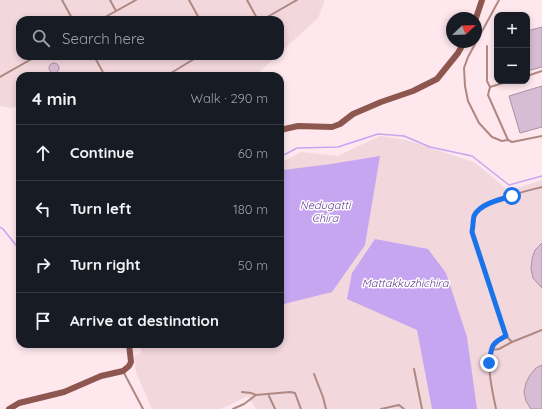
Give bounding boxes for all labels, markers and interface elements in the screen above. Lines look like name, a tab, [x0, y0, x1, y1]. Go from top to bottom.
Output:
north arrow	[446, 12, 482, 48]
map controls	[494, 12, 530, 84]
button: +	[494, 12, 530, 48]
search box	[16, 16, 284, 60]
icon: search	[30, 27, 52, 49]
text: Search here	[62, 29, 145, 48]
button: −	[494, 48, 530, 84]
text: 4 min	[32, 88, 77, 109]
text: Walk · 290 m	[191, 90, 268, 106]
icon: ahead	[32, 142, 54, 164]
text: Continue	[70, 143, 134, 162]
text: 60 m	[238, 145, 268, 161]
route start	[503, 187, 521, 205]
icon: left	[32, 198, 54, 220]
water label: Nedugatti Chira	[300, 198, 352, 225]
text: Turn left	[70, 199, 132, 218]
text: 180 m	[233, 201, 268, 217]
icon: right	[32, 254, 54, 276]
text: Turn right	[70, 255, 141, 274]
text: 50 m	[238, 257, 268, 273]
water label: Mattakkuzhichira	[362, 276, 450, 290]
icon: arrive	[32, 310, 54, 332]
text: Arrive at destination	[70, 311, 219, 330]
route end	[480, 354, 498, 372]

